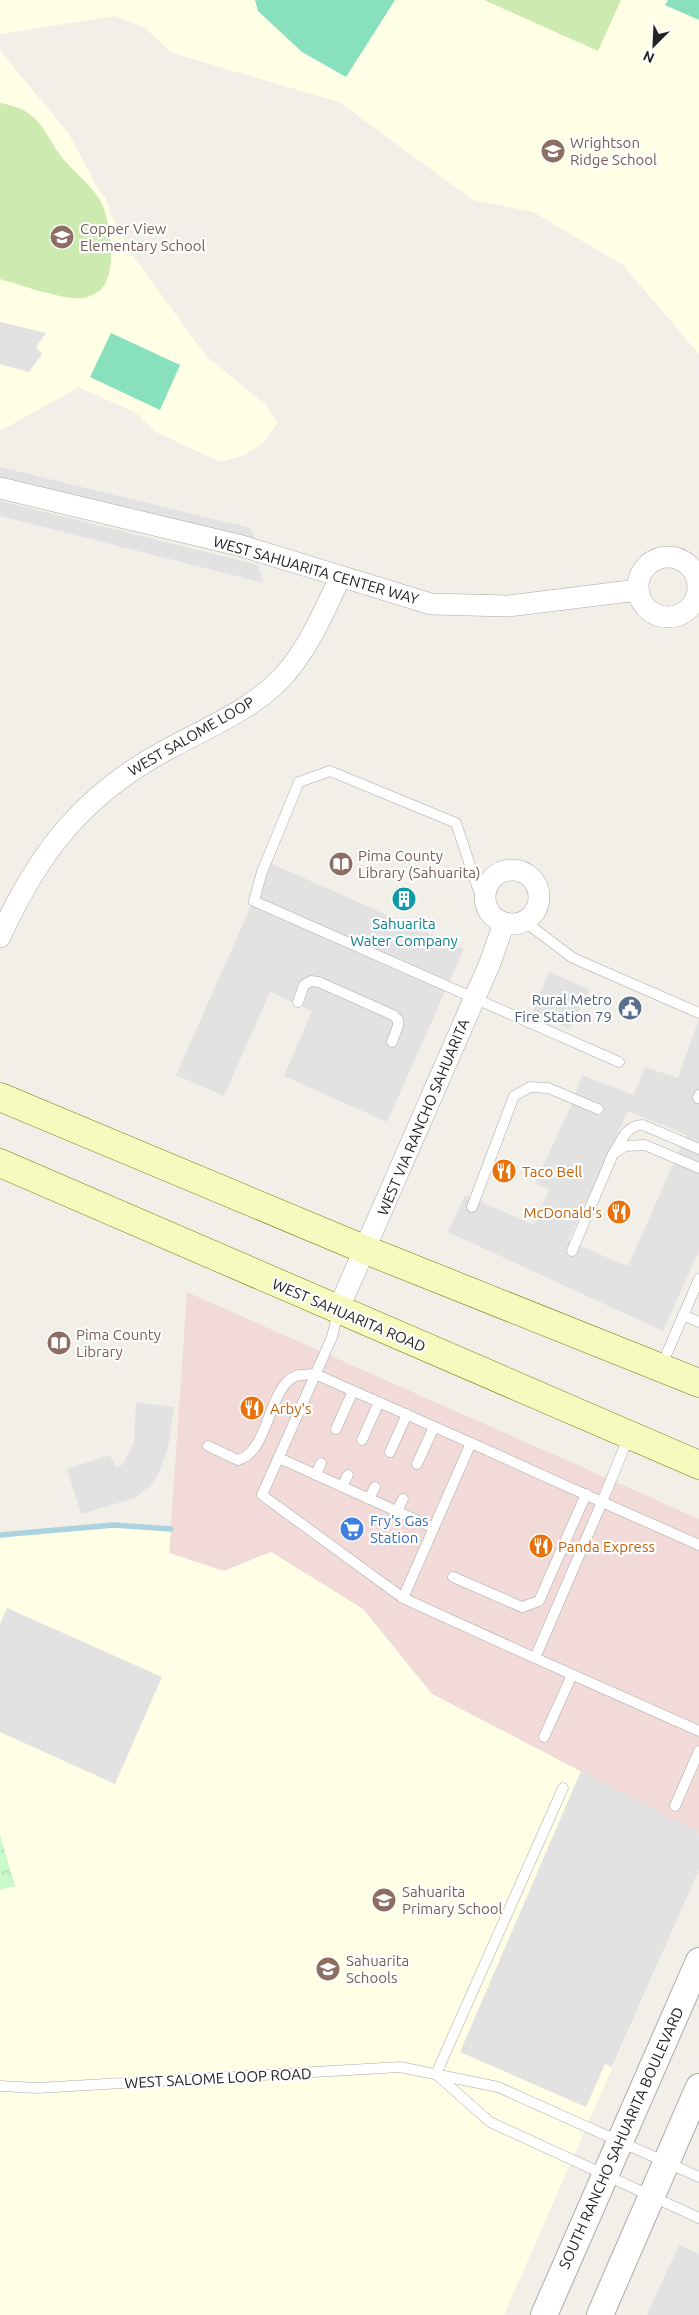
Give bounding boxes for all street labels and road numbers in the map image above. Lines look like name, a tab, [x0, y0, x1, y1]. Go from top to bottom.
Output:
street label: WEST SAHUARITA CENTER WAY	[211, 533, 421, 608]
street label: WEST SALOME LOOP	[125, 693, 257, 779]
street label: WEST VIA RANCHO SAHUARITA	[374, 1016, 472, 1218]
street label: WEST SAHUARITA ROAD	[270, 1275, 428, 1355]
street label: SOUTH RANCHO SAHUARITA BOULEVARD	[555, 2004, 687, 2272]
street label: WEST SALOME LOOP ROAD	[124, 2065, 312, 2091]

